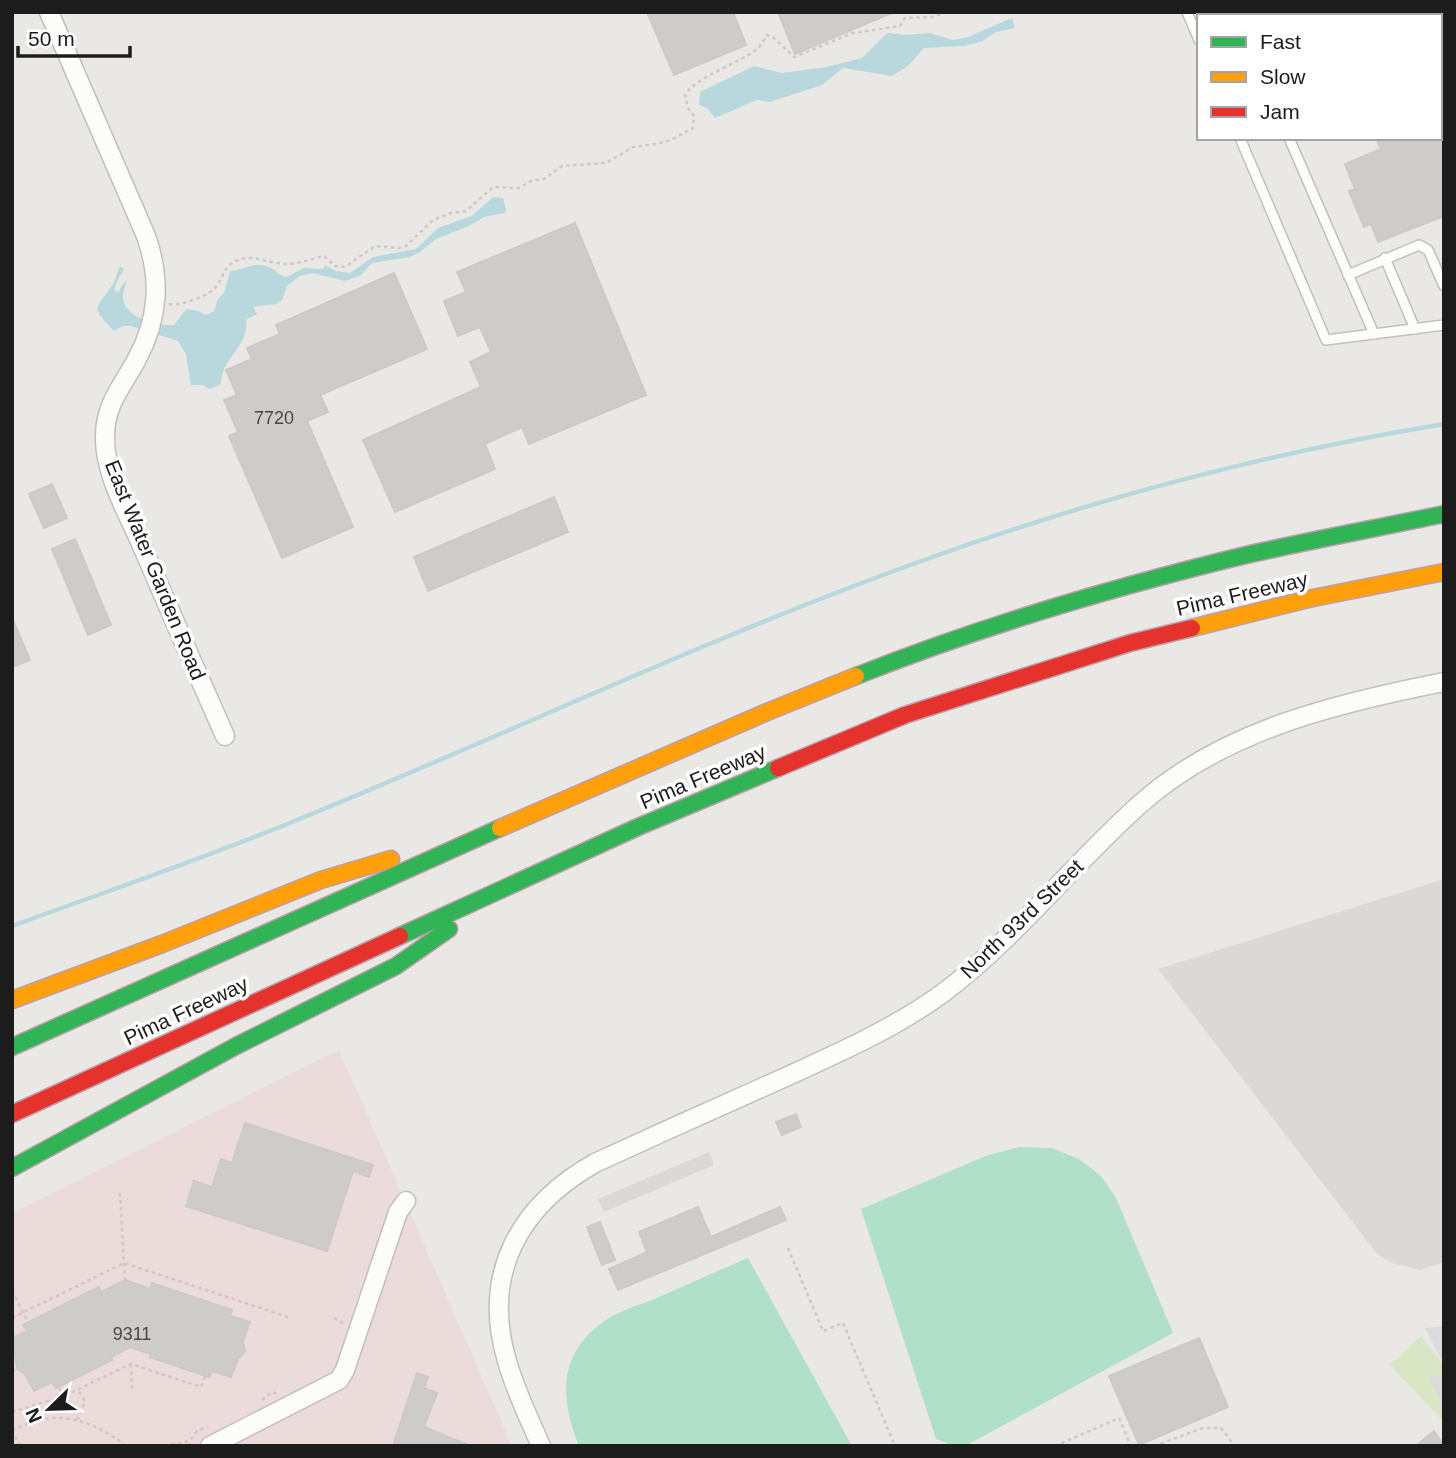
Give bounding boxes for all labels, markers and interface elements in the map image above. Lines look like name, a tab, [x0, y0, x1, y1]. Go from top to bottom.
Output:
scale bar	[18, 14, 130, 58]
legend	[1197, 14, 1442, 140]
text: 50 m	[28, 27, 75, 50]
text: Fast	[1260, 30, 1301, 53]
text: Slow	[1260, 65, 1306, 88]
text: Jam	[1260, 100, 1300, 123]
house number: 7720	[254, 408, 294, 428]
street label: East Water Garden Road	[101, 457, 210, 683]
street label: Pima Freeway	[1174, 567, 1310, 620]
street label: Pima Freeway	[637, 740, 770, 813]
street label: North 93rd Street	[956, 854, 1088, 983]
street label: Pima Freeway	[120, 972, 252, 1049]
house number: 9311	[113, 1324, 151, 1344]
north arrow	[14, 1374, 84, 1444]
text: N	[21, 1405, 46, 1426]

